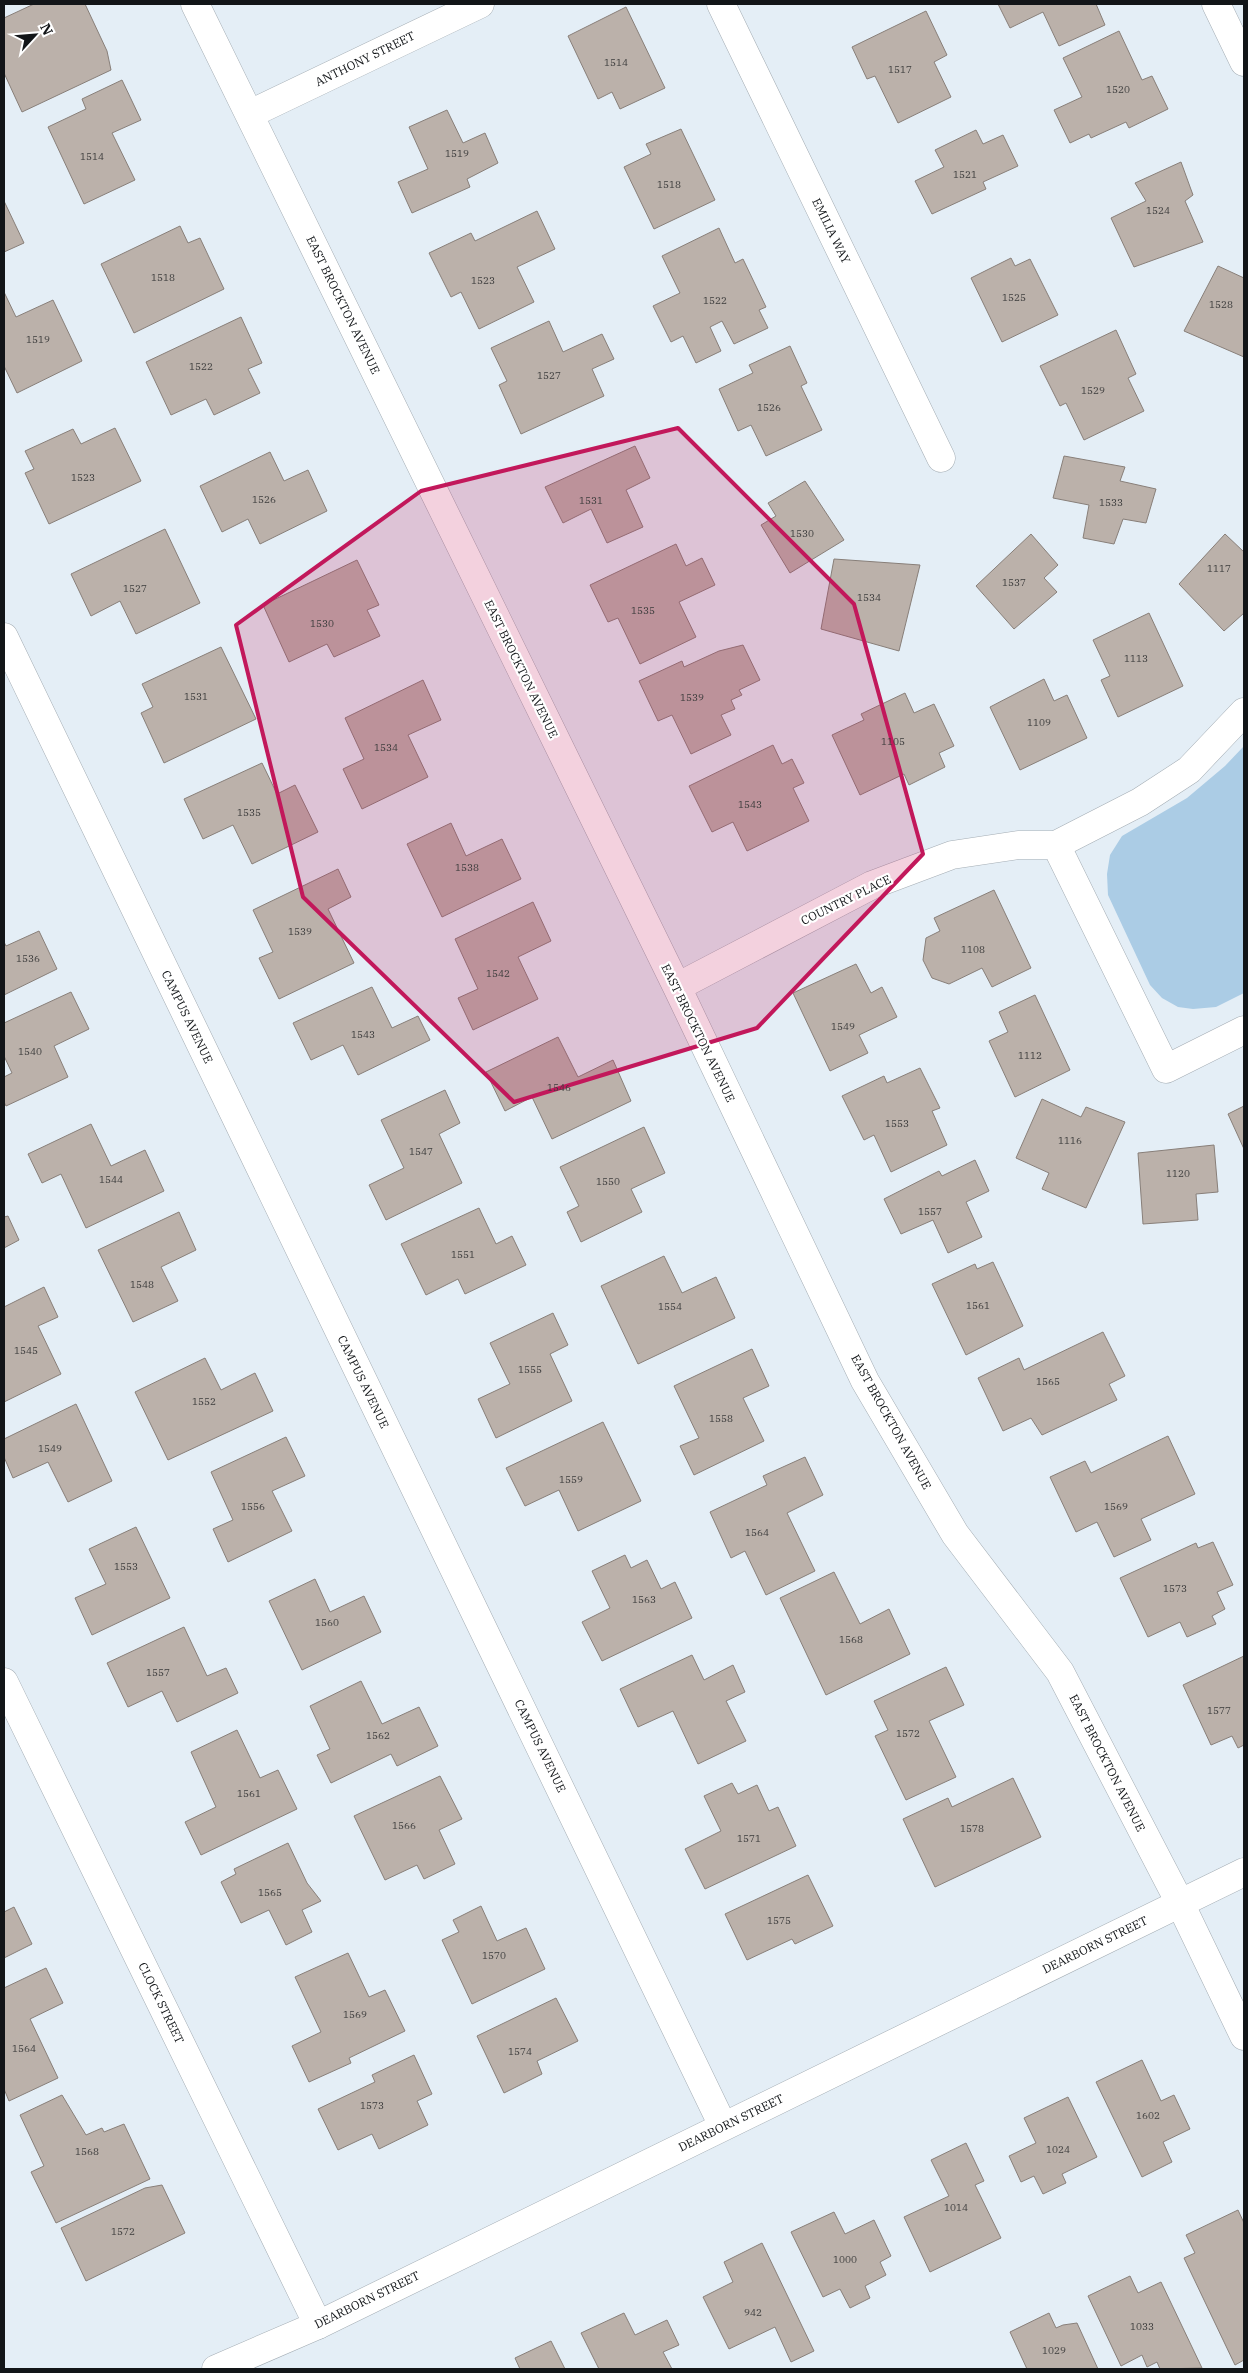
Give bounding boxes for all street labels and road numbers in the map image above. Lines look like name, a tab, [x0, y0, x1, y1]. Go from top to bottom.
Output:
street label: ANTHONY STREET	[312, 28, 417, 89]
street label: EMILIA WAY	[809, 196, 854, 266]
street label: EAST BROCKTON AVENUE	[303, 233, 384, 376]
street label: EAST BROCKTON AVENUE	[481, 597, 562, 740]
street label: COUNTRY PLACE	[798, 871, 893, 928]
street label: EAST BROCKTON AVENUE	[658, 961, 739, 1104]
street label: CAMPUS AVENUE	[158, 968, 216, 1066]
street label: CAMPUS AVENUE	[334, 1333, 392, 1431]
street label: EAST BROCKTON AVENUE	[848, 1352, 935, 1492]
street label: EAST BROCKTON AVENUE	[1066, 1692, 1149, 1834]
street label: CAMPUS AVENUE	[511, 1697, 569, 1795]
street label: DEARBORN STREET	[1040, 1912, 1150, 1977]
street label: CLOCK STREET	[135, 1960, 188, 2046]
street label: DEARBORN STREET	[676, 2090, 786, 2155]
street label: DEARBORN STREET	[312, 2267, 422, 2332]

